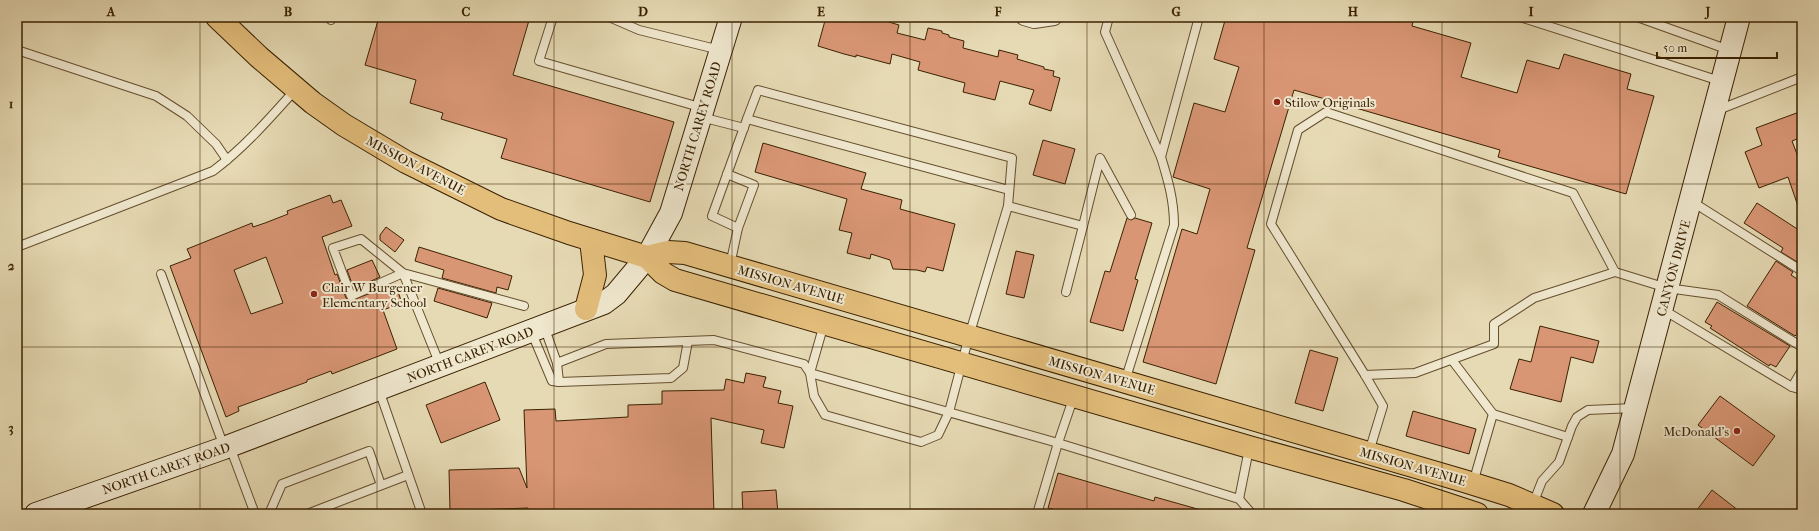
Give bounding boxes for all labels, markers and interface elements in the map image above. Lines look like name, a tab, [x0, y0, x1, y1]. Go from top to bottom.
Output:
text: A	[106, 4, 116, 19]
text: B	[284, 4, 293, 19]
text: C	[462, 4, 471, 19]
text: D	[638, 4, 648, 19]
text: E	[817, 4, 825, 19]
text: F	[994, 4, 1002, 19]
text: G	[1171, 4, 1181, 19]
text: H	[1348, 4, 1359, 19]
text: I	[1528, 4, 1534, 19]
text: J	[1704, 4, 1711, 20]
scale bar	[1657, 34, 1777, 60]
text: 50 m	[1663, 41, 1687, 55]
street label: NORTH CAREY ROAD	[671, 60, 724, 193]
place label: Stilow Originals	[1285, 95, 1375, 110]
text: 1	[9, 96, 14, 111]
marker: Stilow Originals	[1272, 97, 1282, 107]
street label: MISSION AVENUE	[364, 133, 468, 198]
street label: CANYON DRIVE	[1653, 218, 1694, 318]
text: 2	[8, 258, 15, 273]
street label: MISSION AVENUE	[736, 262, 846, 307]
place label: Clair W Burgener Elementary School	[322, 280, 427, 310]
marker: Clair W Burgener Elementary School	[309, 289, 319, 299]
street label: NORTH CAREY ROAD	[405, 323, 536, 386]
street label: MISSION AVENUE	[1047, 353, 1157, 398]
text: 3	[8, 420, 14, 436]
place label: McDonald's	[1664, 424, 1729, 439]
marker: McDonald's	[1732, 426, 1742, 436]
street label: NORTH CAREY ROAD	[100, 439, 232, 497]
street label: MISSION AVENUE	[1358, 444, 1468, 489]

